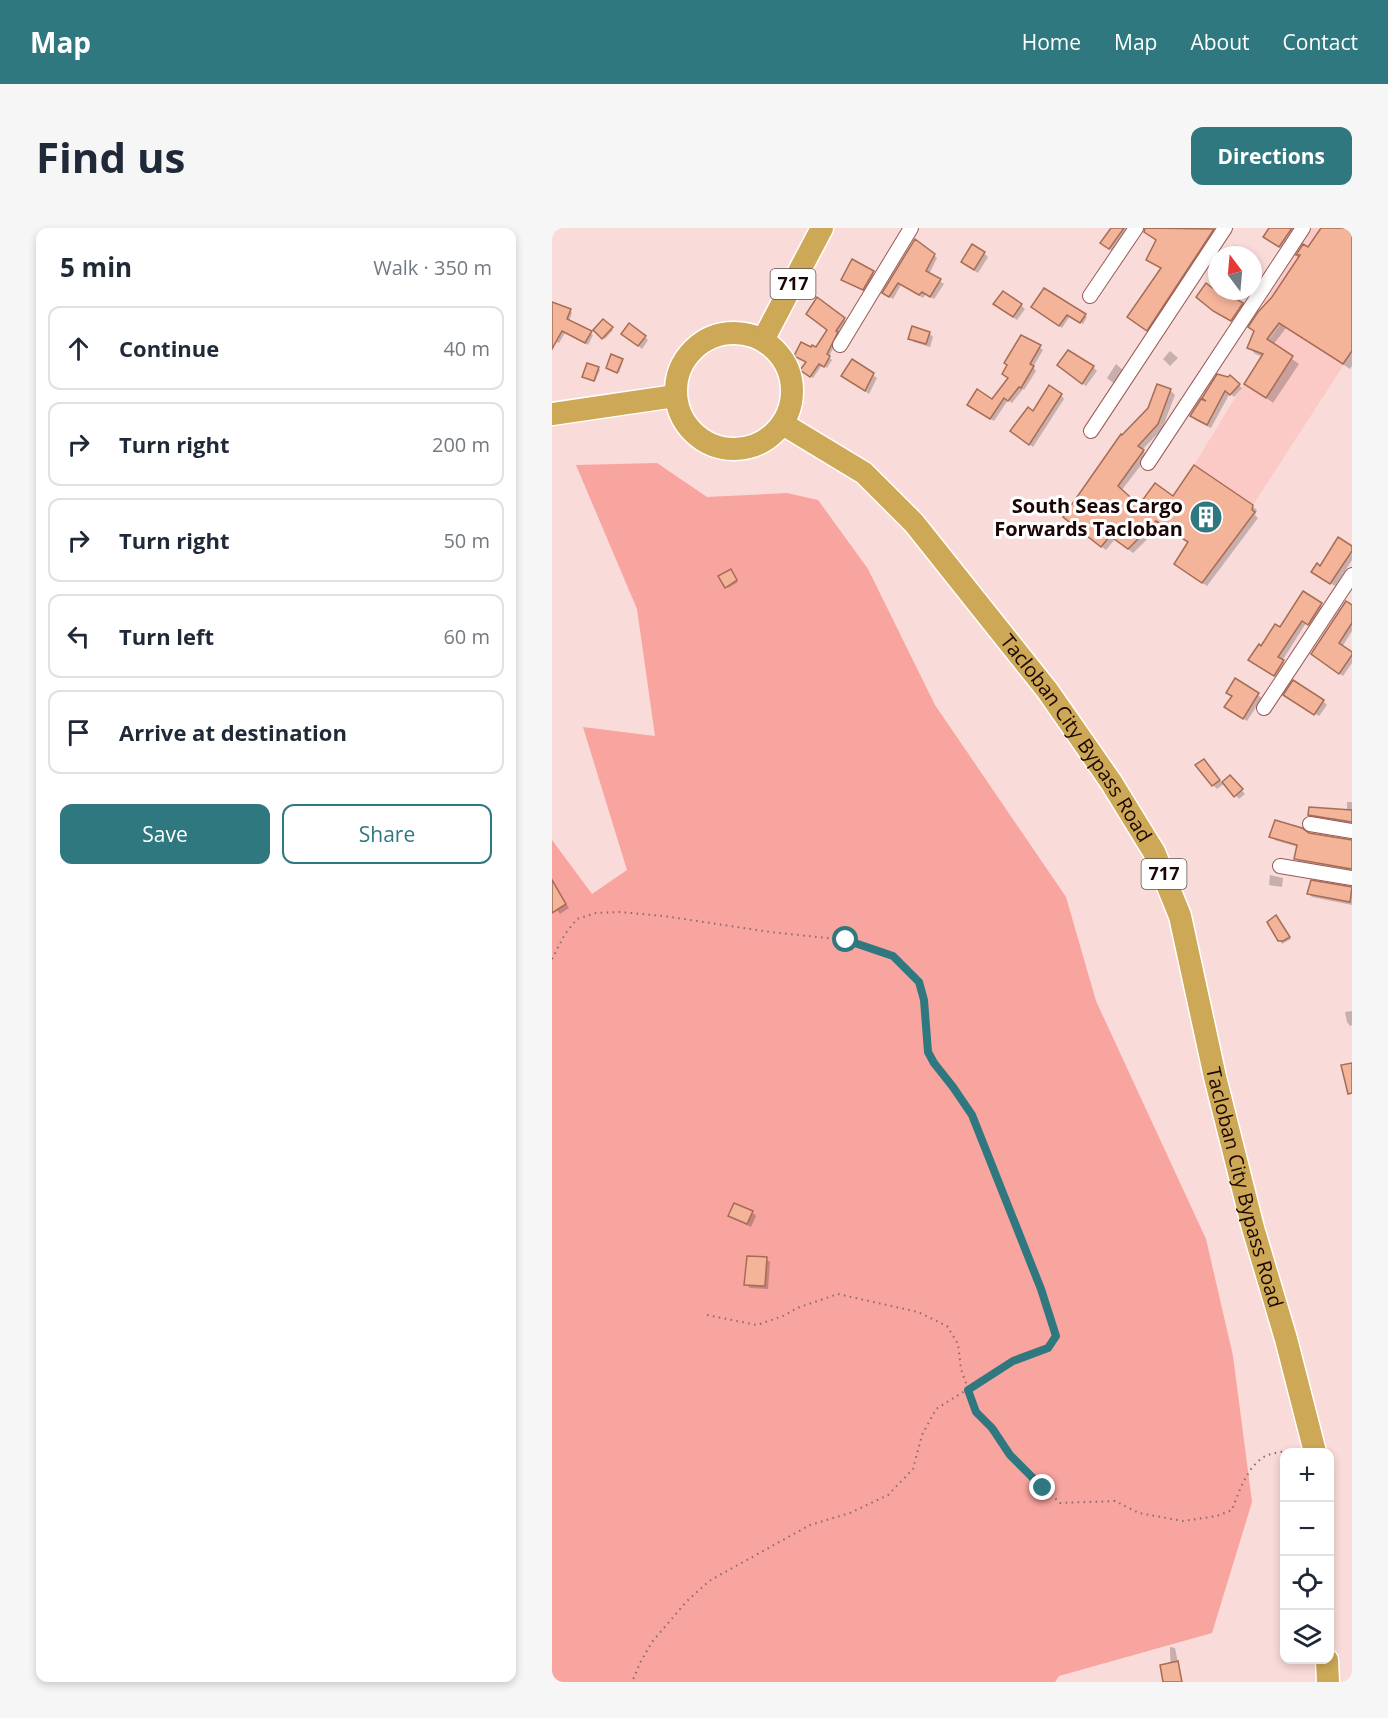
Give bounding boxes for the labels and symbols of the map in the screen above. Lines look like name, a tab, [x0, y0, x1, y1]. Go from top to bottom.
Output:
north arrow	[1208, 246, 1262, 300]
road number: 717	[770, 269, 816, 299]
place label: South Seas Cargo Forwards Tacloban	[994, 492, 1183, 542]
building icon: South Seas Cargo Forwards Tacloban	[1188, 499, 1224, 535]
street label: Tacloban City Bypass Road	[995, 628, 1159, 847]
road number: 717	[1142, 859, 1186, 889]
route start	[832, 926, 858, 952]
street label: Tacloban City Bypass Road	[1200, 1064, 1290, 1311]
route end	[1029, 1474, 1055, 1500]

